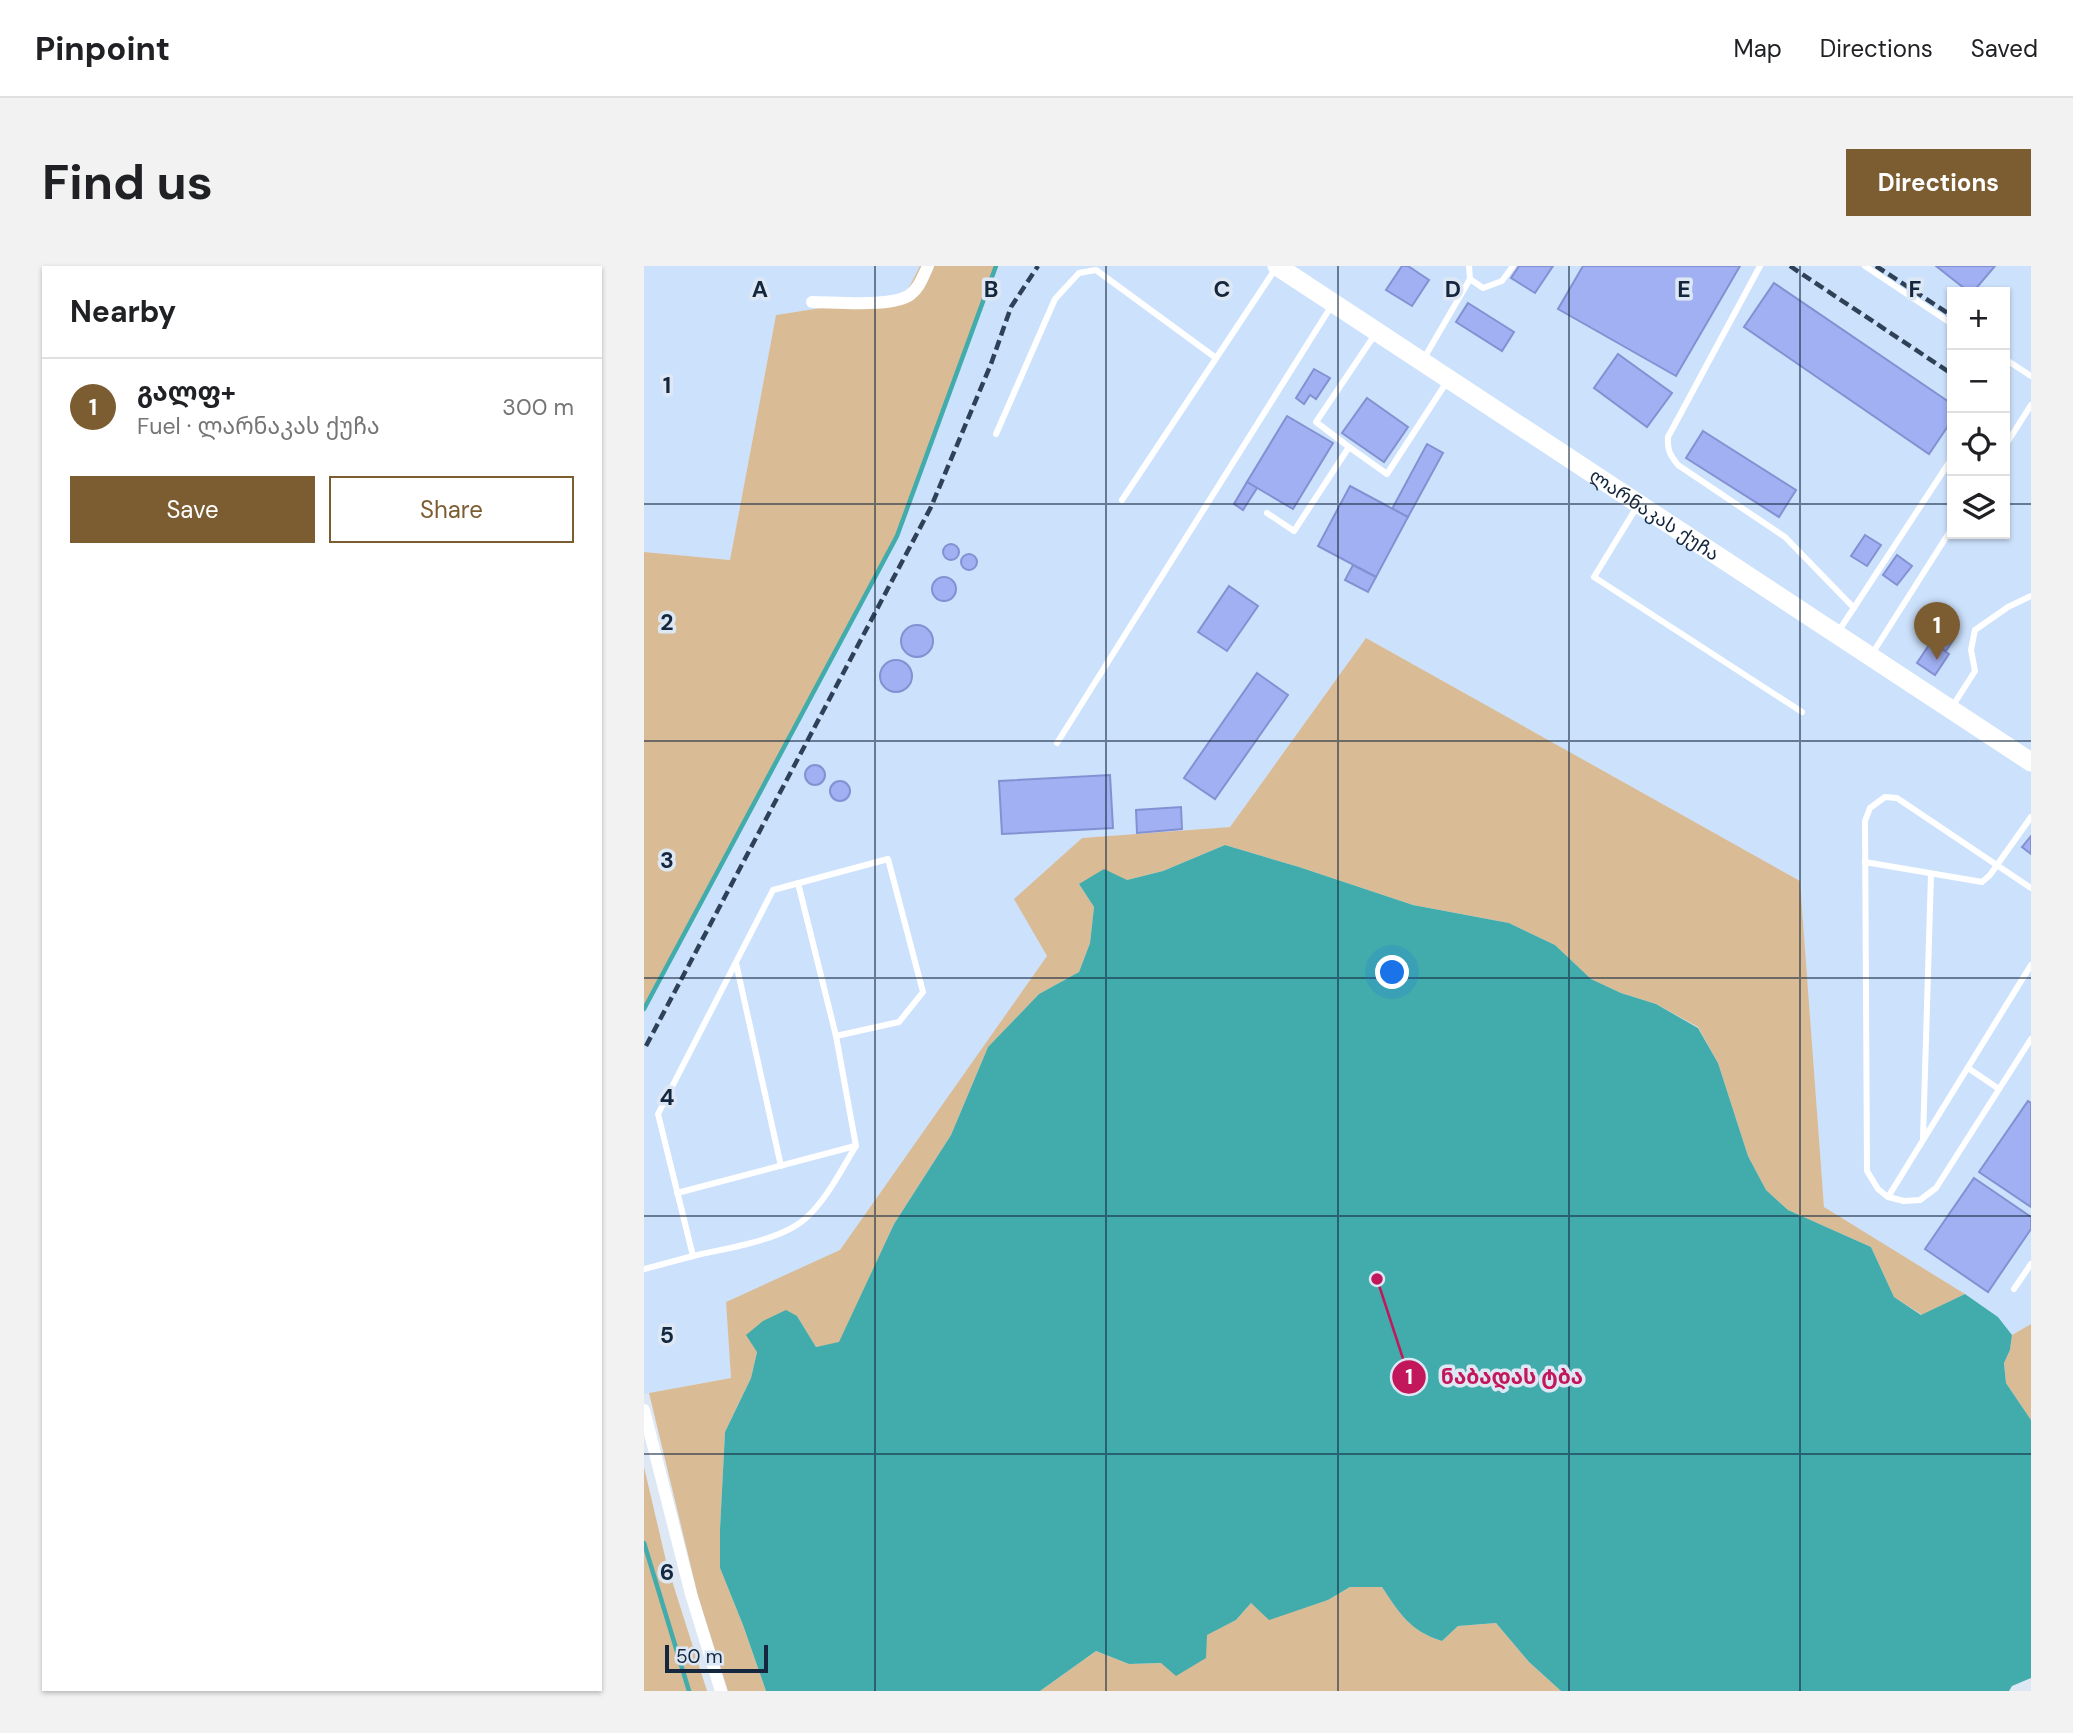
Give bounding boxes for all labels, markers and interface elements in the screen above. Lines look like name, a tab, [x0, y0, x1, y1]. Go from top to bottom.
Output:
text: Pinpoint	[35, 27, 170, 70]
text: Map	[1734, 33, 1782, 64]
text: Directions	[1820, 33, 1933, 64]
text: Saved	[1971, 33, 2038, 64]
button: Directions	[1846, 149, 2031, 216]
text: Find us	[42, 150, 213, 214]
text: A	[752, 274, 768, 304]
text: B	[984, 274, 998, 304]
text: C	[1214, 274, 1230, 304]
text: D	[1445, 274, 1461, 304]
text: E	[1677, 274, 1691, 304]
text: F	[1909, 274, 1922, 304]
map controls	[1947, 287, 2010, 539]
button: +	[1947, 287, 2010, 350]
text: Nearby	[70, 292, 176, 331]
button: −	[1947, 350, 2010, 413]
text: 1	[663, 370, 671, 400]
text: გალფ+	[137, 375, 236, 409]
text: 1	[89, 392, 97, 422]
text: 300 m	[502, 392, 574, 422]
text: Fuel · ლარნაკას ქუჩა	[137, 411, 380, 441]
button: locate	[1947, 413, 2010, 476]
street label: ლარნაკას ქუჩა	[1585, 463, 1724, 566]
button: Save	[70, 476, 315, 543]
button: Share	[329, 476, 574, 543]
button: layers	[1947, 476, 2010, 539]
pin: 1	[1914, 602, 1960, 660]
text: 2	[660, 607, 674, 637]
text: 3	[660, 845, 674, 875]
your location	[1375, 955, 1409, 989]
text: 4	[660, 1082, 675, 1112]
text: 5	[660, 1320, 674, 1350]
callout: ნაბადას ტბა	[1391, 1356, 1597, 1398]
text: 1	[1405, 1363, 1413, 1391]
text: ნაბადას ტბა	[1441, 1363, 1583, 1391]
text: 6	[660, 1557, 674, 1587]
scale bar	[665, 1642, 768, 1674]
text: 50 m	[676, 1644, 723, 1669]

